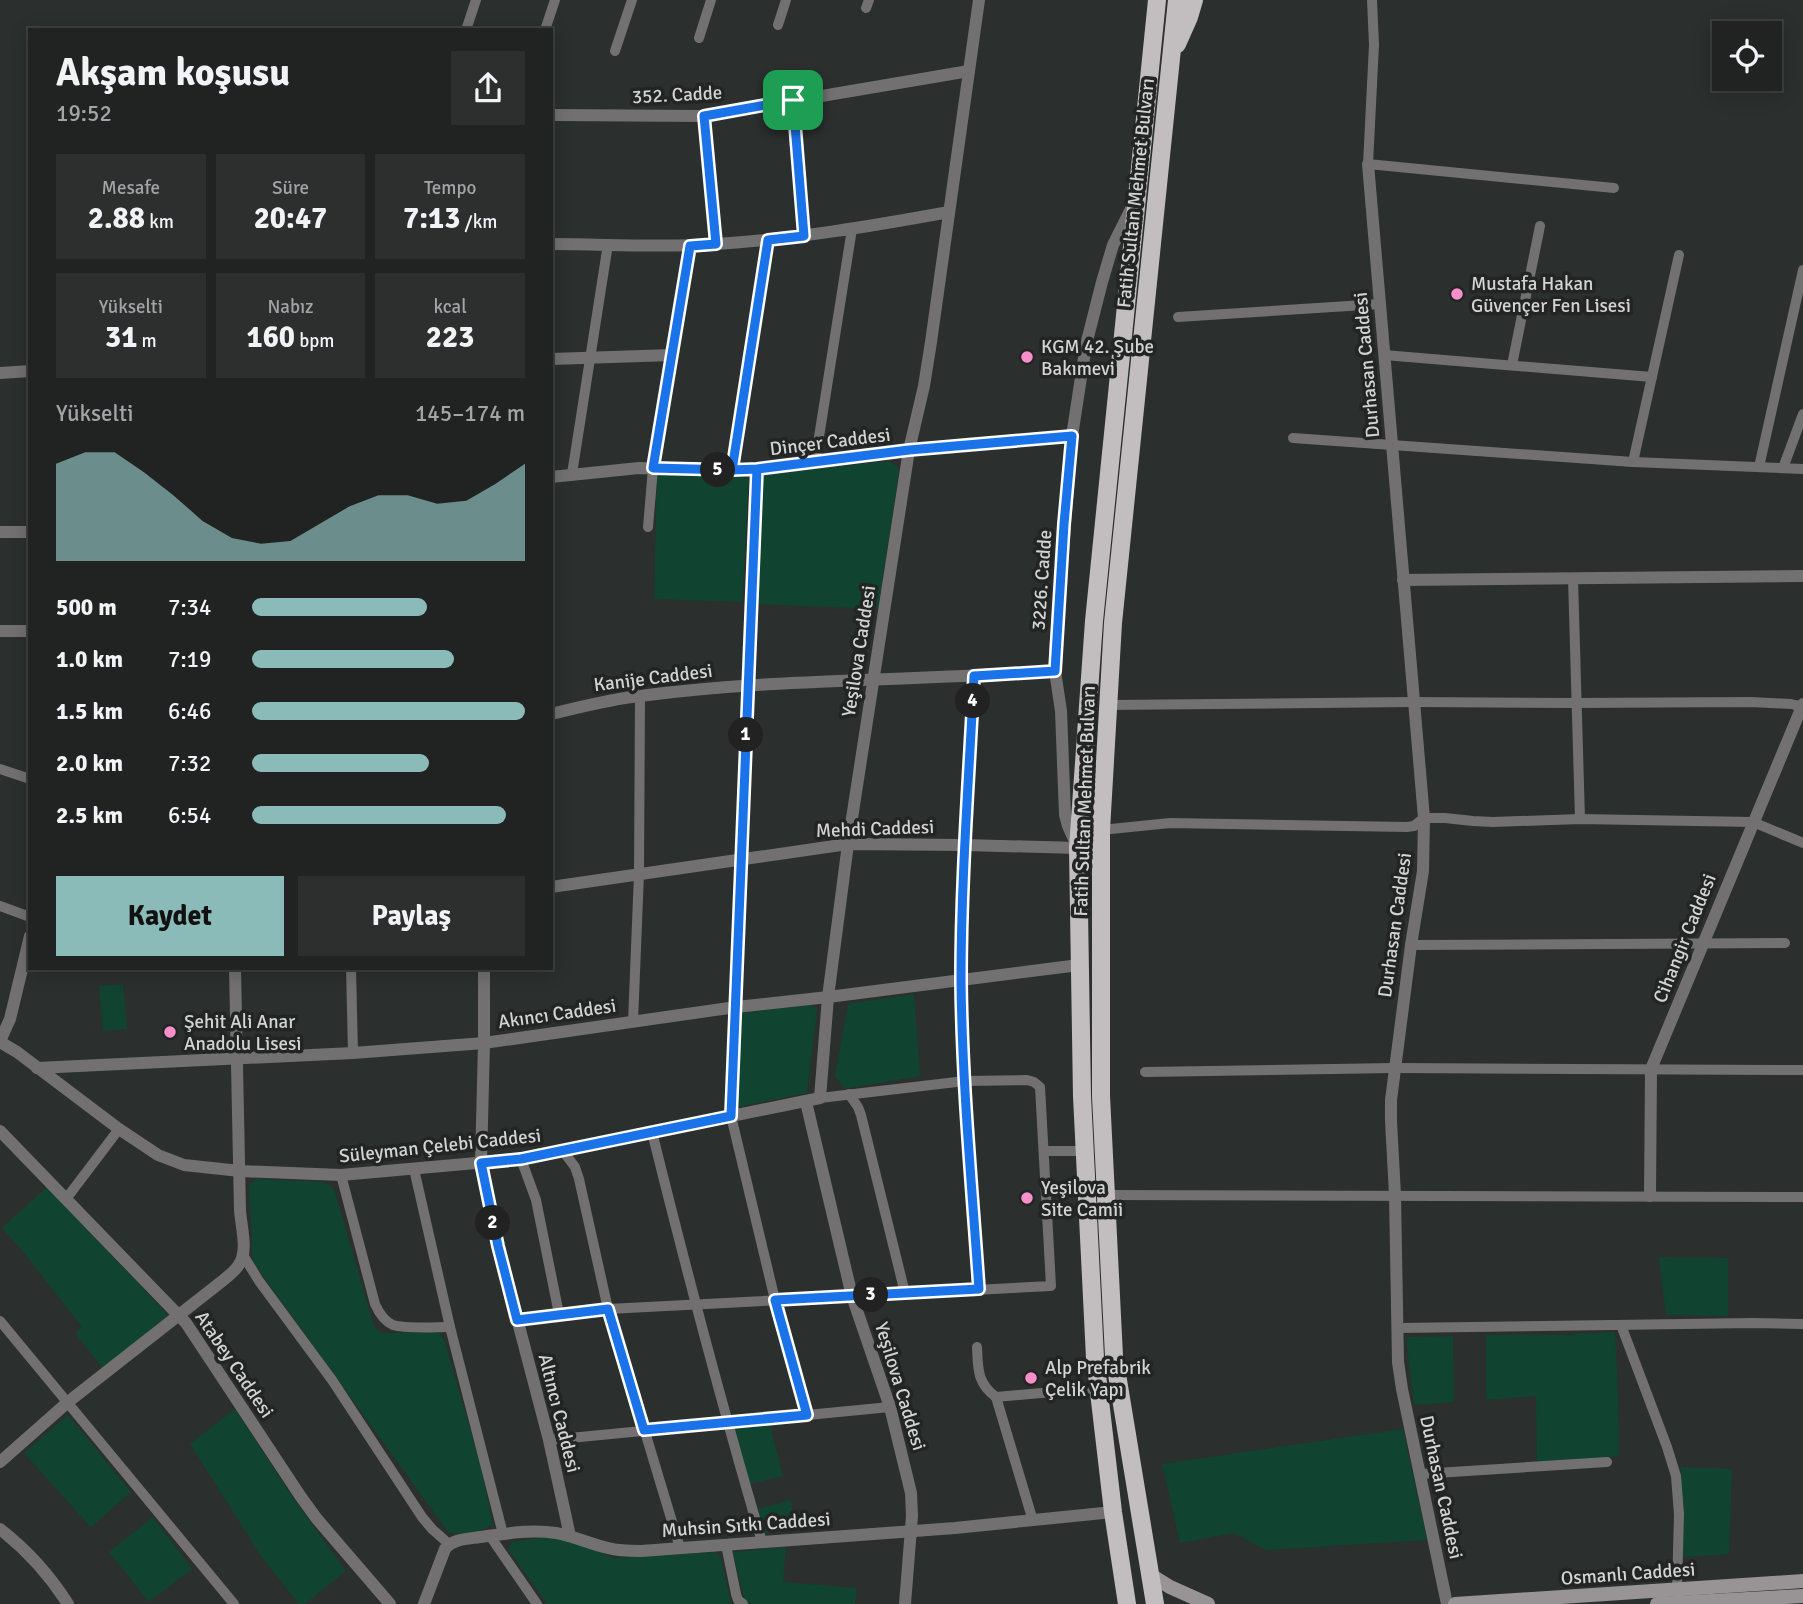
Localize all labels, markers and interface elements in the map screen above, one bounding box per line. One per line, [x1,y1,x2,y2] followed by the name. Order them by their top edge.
[1712,21,1782,91] map controls
[1712,21,1782,91] button: locate
[56,49,290,96] text: Akşam koşusu
[451,51,525,125] button: share
[763,70,823,130] pin
[1112,77,1160,309] street label: Fatih Sultan Mehmet Bulvarı
[631,81,723,109] street label: 352. Cadde
[774,81,812,119] icon: arrive
[56,99,112,128] text: 19:52
[102,176,160,200] text: Mesafe
[272,176,309,200] text: Süre
[424,176,476,200] text: Tempo
[88,200,145,237] text: 2.88
[254,200,327,237] text: 20:47
[403,200,460,237] text: 7:13
[145,210,174,234] text: km
[460,210,497,234] text: /km
[1471,272,1631,318] place label: Mustafa Hakan Güvençer Fen Lisesi
[1449,286,1465,302] marker: Mustafa Hakan Güvençer Fen Lisesi
[1349,291,1385,439] street label: Durhasan Caddesi
[99,295,163,319] text: Yükselti
[267,295,314,319] text: Nabız
[434,295,467,319] text: kcal
[105,319,137,356] text: 31
[246,319,295,356] text: 160
[426,319,474,356] text: 223
[137,329,157,353] text: m
[295,329,335,353] text: bpm
[1041,335,1154,381] place label: KGM 42. Şube Bakımevi
[1019,349,1035,365] marker: KGM 42. Şube Bakımevi
[56,399,133,428] text: Yükselti
[415,399,525,428] text: 145–174 m
[768,423,892,461] street label: Dinçer Caddesi
[700,452,736,488] pin: 5
[712,457,723,481] text: 5
[1027,529,1057,631] street label: 3226. Cadde
[837,584,881,719] street label: Yeşilova Caddesi
[56,593,117,622] text: 500 m
[168,593,211,622] text: 7:34
[56,645,123,674] text: 1.0 km
[168,645,211,674] text: 7:19
[592,659,714,697] street label: Kanije Caddesi
[956,684,990,718] pin: 4
[1069,685,1101,917] street label: Fatih Sultan Mehmet Bulvarı
[967,688,978,712] text: 4
[56,697,123,726] text: 1.5 km
[168,697,211,726] text: 6:46
[728,718,764,752] pin: 1
[740,722,751,746] text: 1
[56,749,123,778] text: 2.0 km
[168,749,211,778] text: 7:32
[56,801,123,830] text: 2.5 km
[168,801,211,830] text: 6:54
[815,815,935,843] street label: Mehdi Caddesi
[1373,851,1417,999] street label: Durhasan Caddesi
[1648,870,1722,1007] street label: Cihangir Caddesi
[56,876,284,956] button: Kaydet
[298,876,525,956] button: Paylaş
[497,994,618,1034] street label: Akıncı Caddesi
[184,1010,301,1056] place label: Şehit Ali Anar Anadolu Lisesi
[162,1024,178,1040] marker: Şehit Ali Anar Anadolu Lisesi
[338,1123,542,1169] street label: Süleyman Çelebi Caddesi
[1041,1176,1123,1222] place label: Yeşilova Site Camii
[1019,1190,1035,1206] marker: Yeşilova Site Camii
[476,1206,510,1240] pin: 2
[487,1210,498,1234] text: 2
[854,1278,888,1312] pin: 3
[865,1282,876,1306] text: 3
[190,1306,279,1423] street label: Atabey Caddesi
[869,1319,931,1453] street label: Yeşilova Caddesi
[533,1351,585,1475] street label: Altıncı Caddesi
[1045,1356,1151,1402] place label: Alp Prefabrik Çelik Yapı
[1023,1370,1039,1386] marker: Alp Prefabrik Çelik Yapı
[1414,1413,1468,1561] street label: Durhasan Caddesi
[661,1507,831,1543] street label: Muhsin Sıtkı Caddesi
[1560,1557,1696,1591] street label: Osmanlı Caddesi

